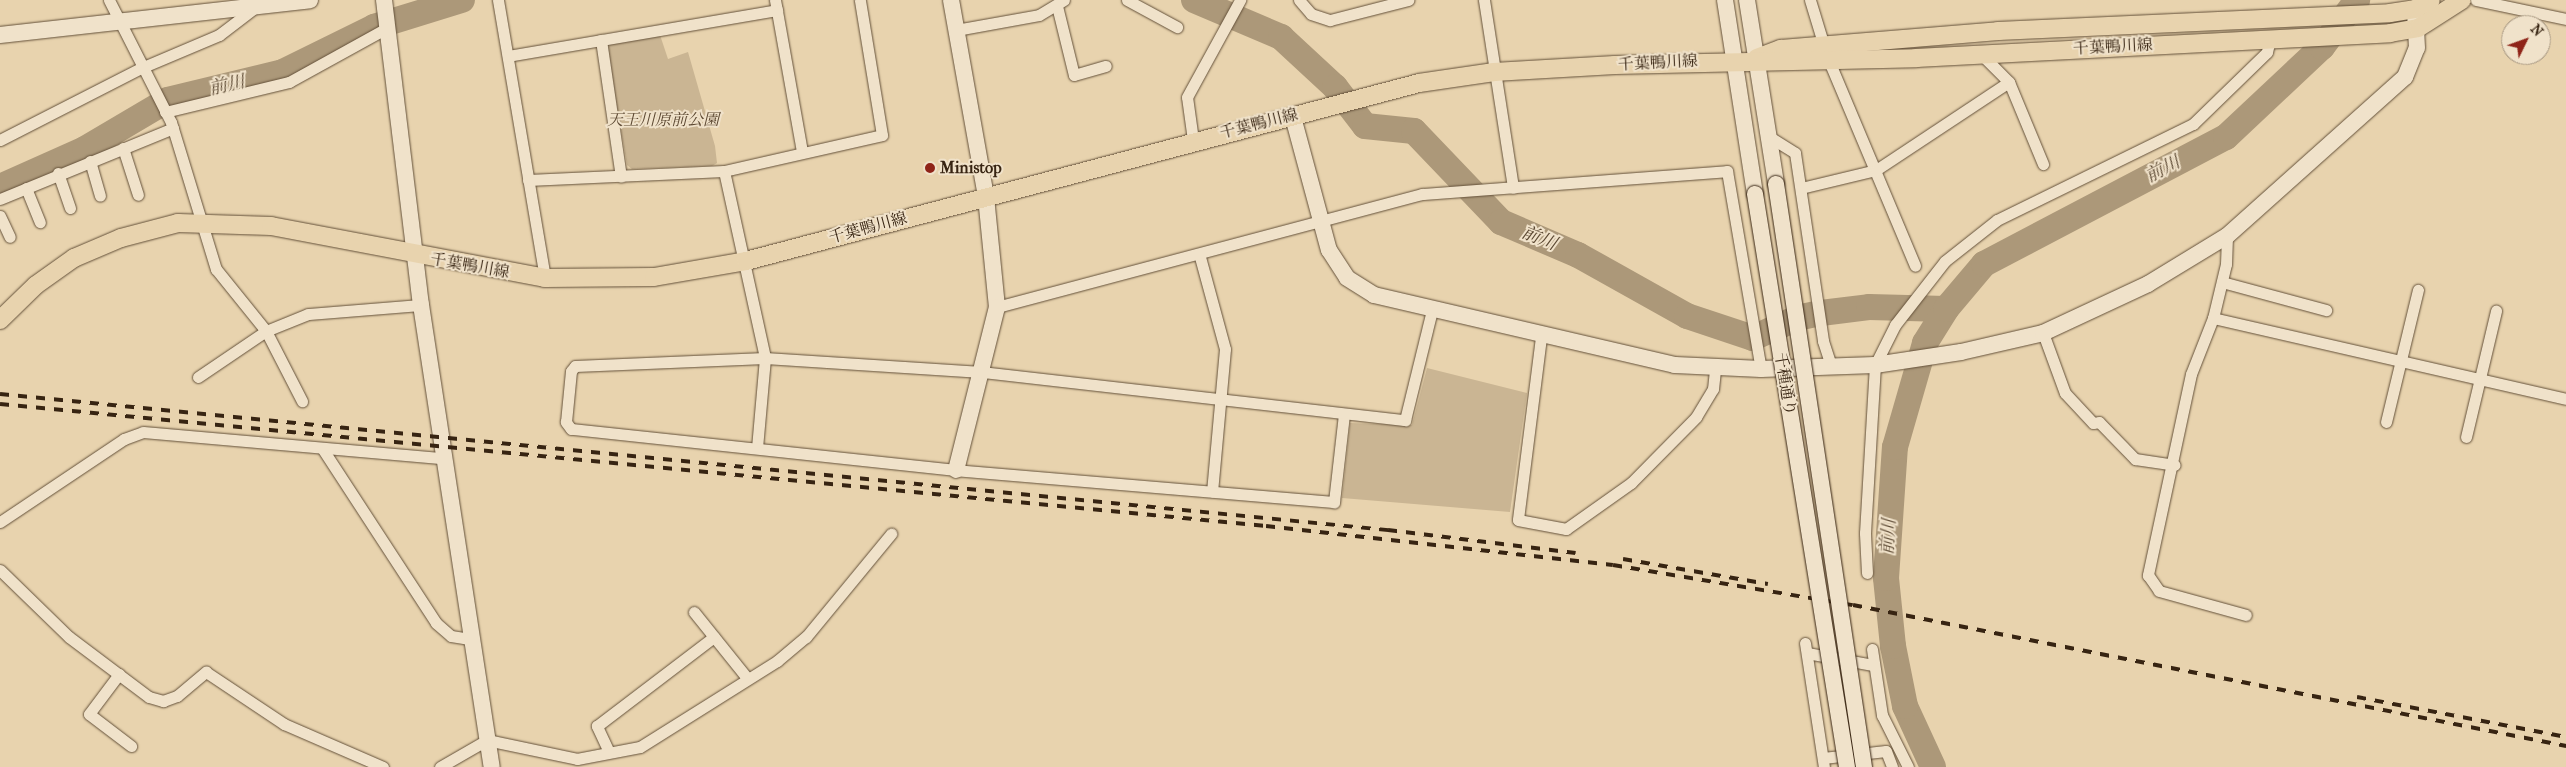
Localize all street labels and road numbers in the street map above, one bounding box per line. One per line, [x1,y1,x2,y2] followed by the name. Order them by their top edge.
[2073,35,2153,59] street label: 千葉鴨川線
[1618,51,1698,75] street label: 千葉鴨川線
[1218,105,1300,143] street label: 千葉鴨川線
[827,208,909,248] street label: 千葉鴨川線
[429,250,511,282] street label: 千葉鴨川線
[1771,351,1799,417] street label: 千種通り

